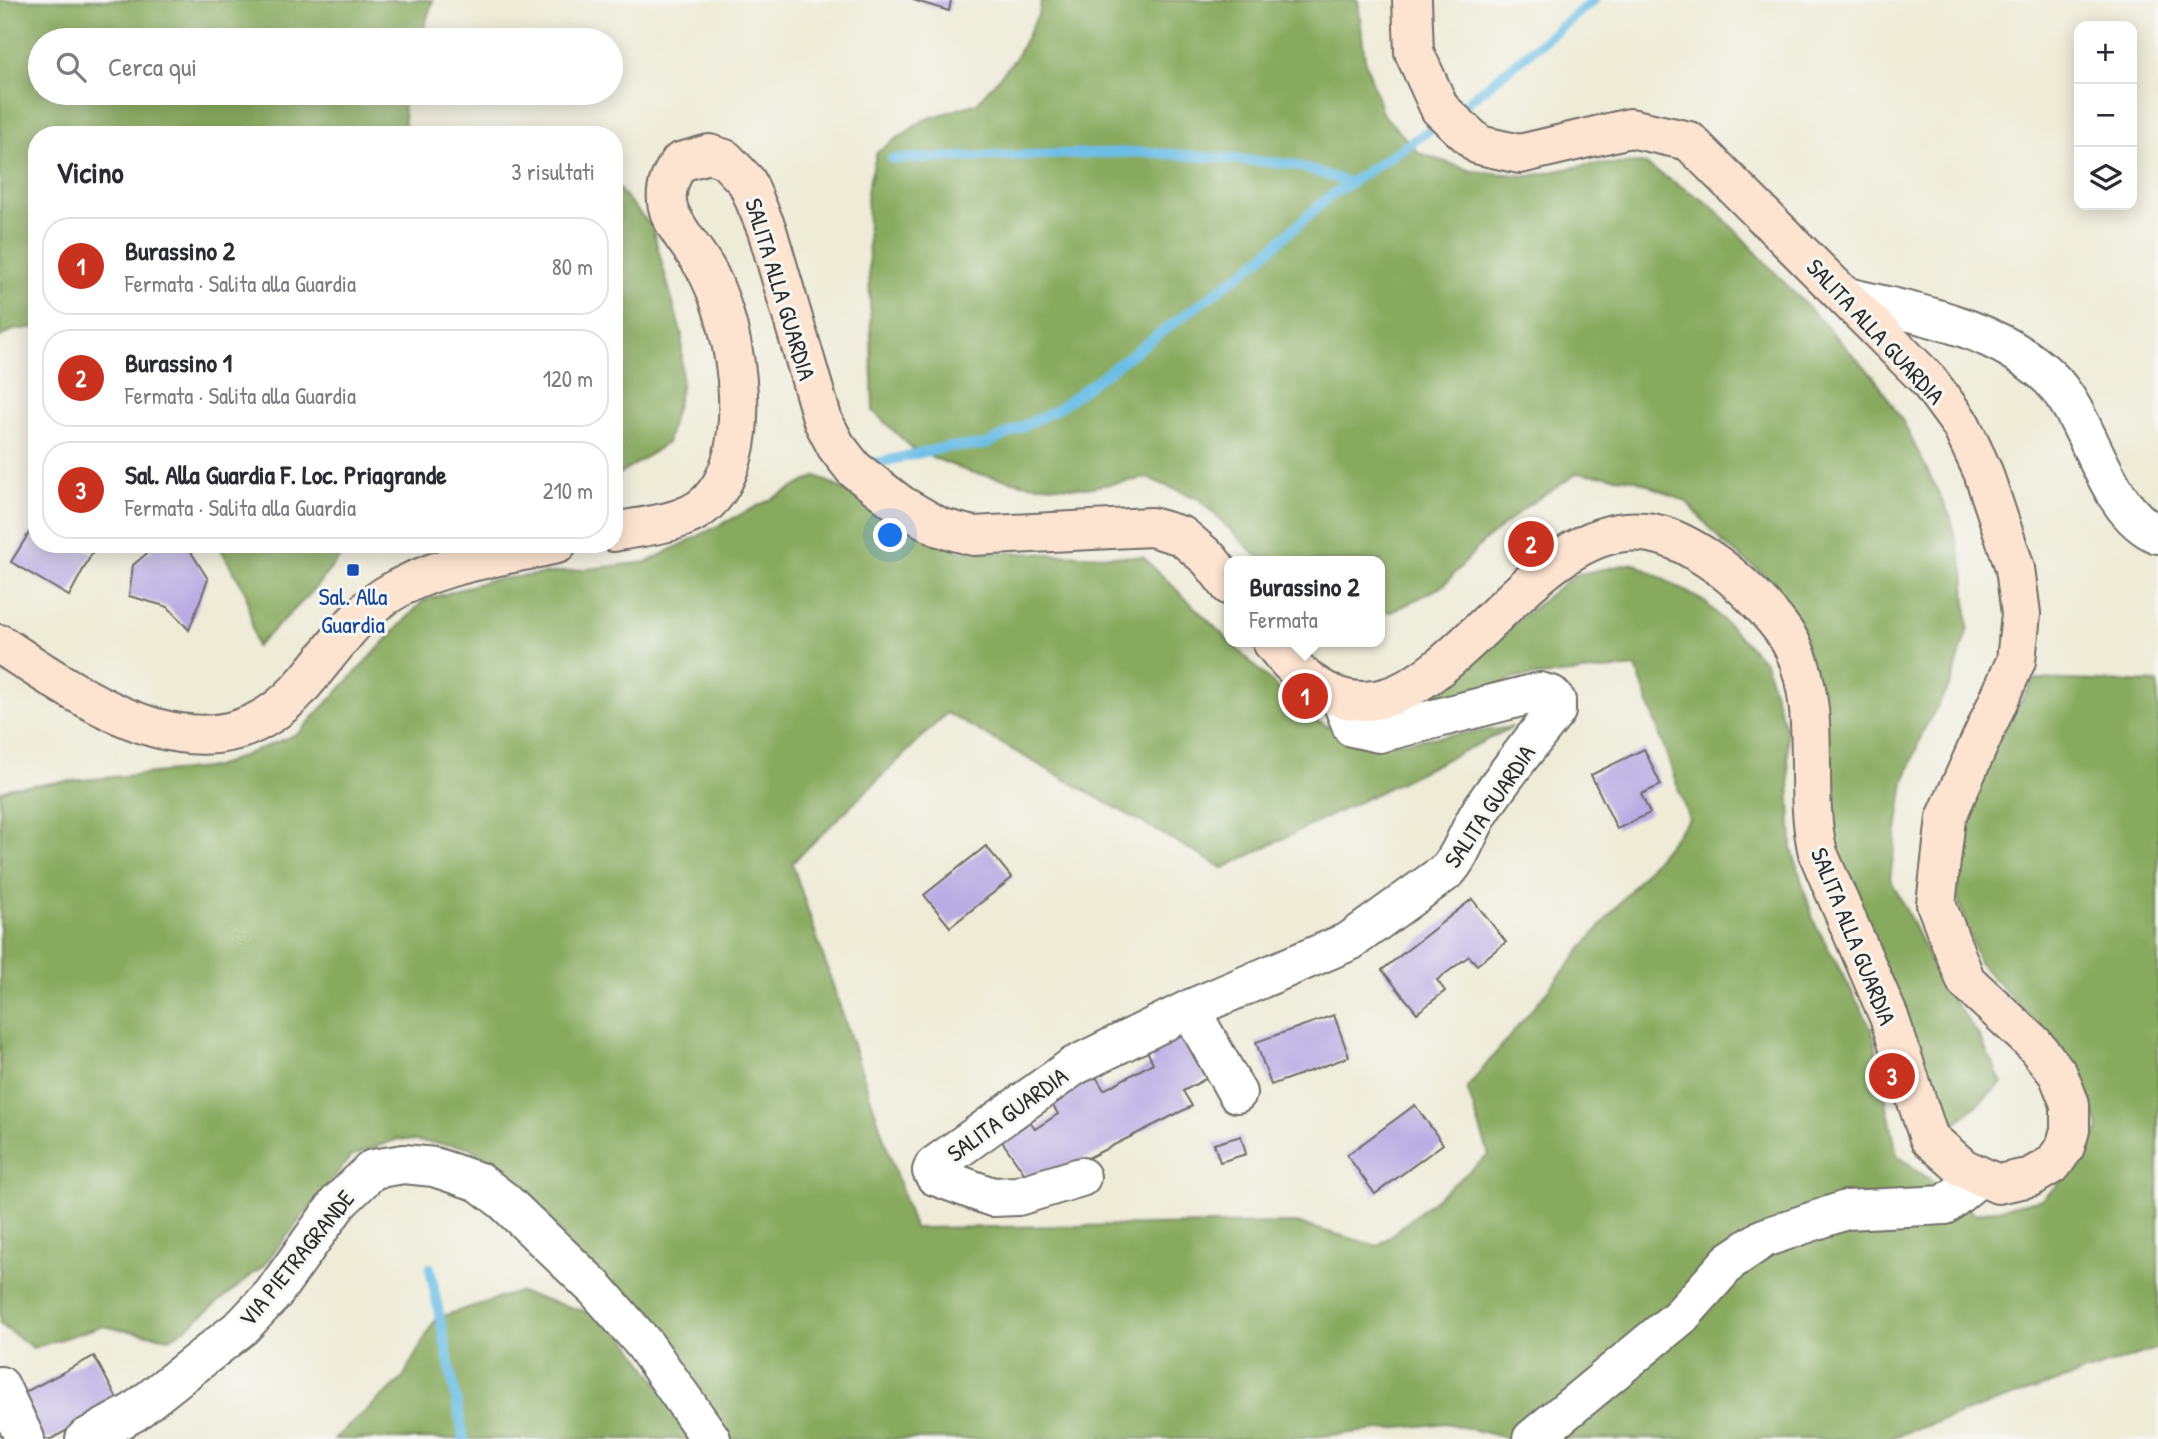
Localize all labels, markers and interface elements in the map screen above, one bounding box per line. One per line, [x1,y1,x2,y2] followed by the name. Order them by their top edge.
[2074,21,2137,210] map controls
[2074,21,2137,84] button: +
[28,28,623,105] search box
[52,48,90,86] icon: search
[108,49,197,84] text: Cerca qui
[2074,84,2137,147] button: −
[2074,147,2137,210] button: layers
[56,152,124,192] text: Vicino
[511,156,595,187] text: 3 risultati
[738,194,824,384] street label: SALITA ALLA GUARDIA
[125,233,235,268] text: Burassino 2
[77,251,85,282] text: 1
[552,251,593,282] text: 80 m
[1800,251,1952,411] street label: SALITA ALLA GUARDIA
[125,268,356,299] text: Fermata · Salita alla Guardia
[125,345,232,380] text: Burassino 1
[76,363,86,394] text: 2
[543,363,593,394] text: 120 m
[125,380,356,411] text: Fermata · Salita alla Guardia
[125,457,447,492] text: Sal. Alla Guardia F. Loc. Priagrande
[76,475,86,506] text: 3
[543,475,593,506] text: 210 m
[125,492,356,523] text: Fermata · Salita alla Guardia
[873,518,907,552] your location
[1508,518,1554,570] pin: 2
[1224,556,1385,647] popup
[345,562,361,578] marker: Sal. Alla Guardia
[1249,569,1360,604] text: Burassino 2
[319,580,387,640] place label: Sal. Alla Guardia
[1249,604,1318,635] text: Fermata
[1282,670,1328,722] pin: 1
[1436,738,1542,874] street label: SALITA GUARDIA
[1804,843,1904,1030] street label: SALITA ALLA GUARDIA
[1869,1050,1915,1102] pin: 3
[940,1059,1074,1169] street label: SALITA GUARDIA
[231,1183,361,1333] street label: VIA PIETRAGRANDE

